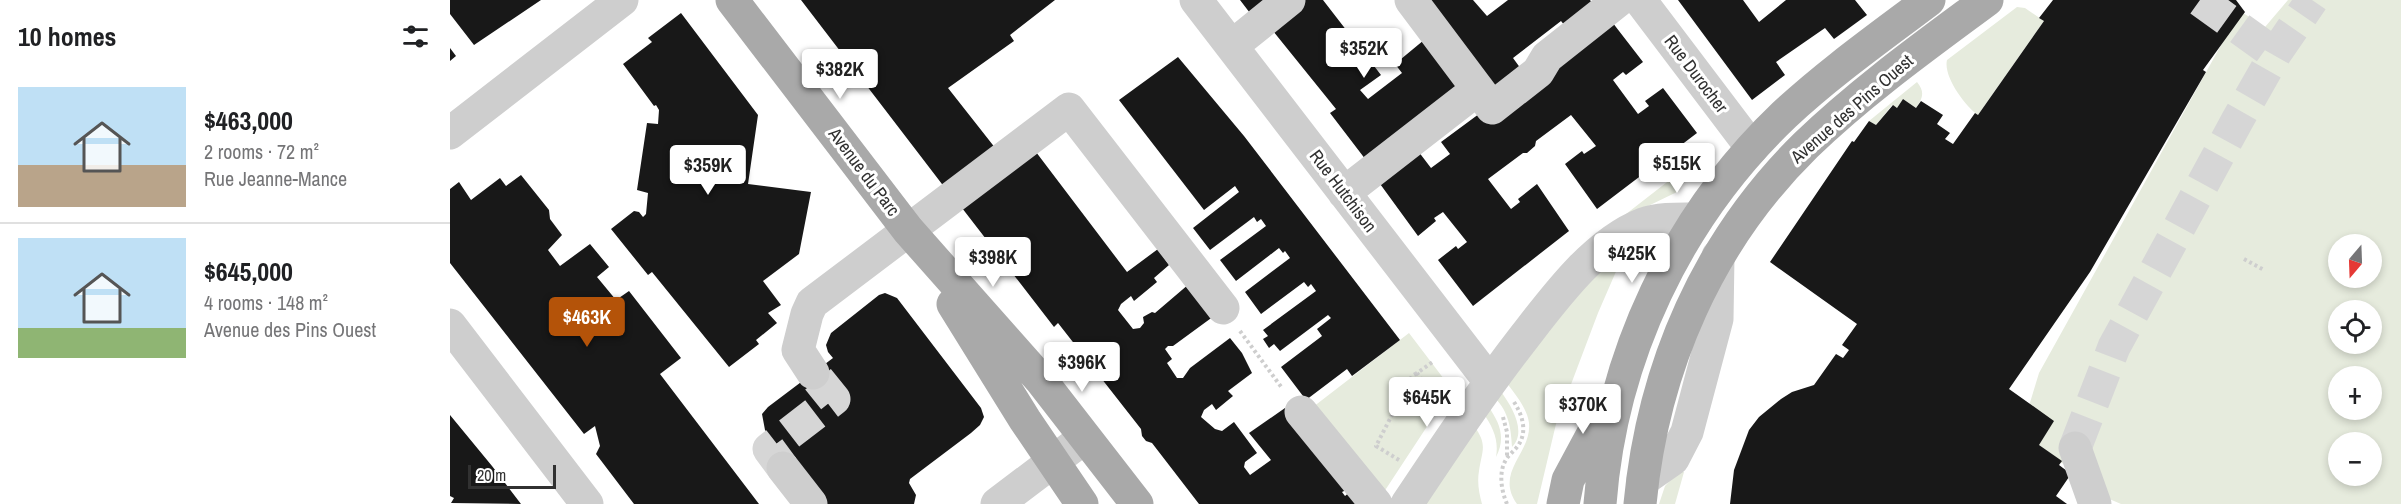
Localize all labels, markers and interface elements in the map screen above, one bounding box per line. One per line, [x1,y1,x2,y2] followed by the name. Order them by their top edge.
[18,19,116,54] text: 10 homes
[399,20,432,53] icon: filters
[1322,28,1406,79] pin: $352K
[1659,29,1734,118] street label: Rue Durocher
[1340,34,1388,61] text: $352K
[1784,48,1918,170] street label: Avenue des Pins Ouest
[798,49,882,100] pin: $382K
[816,55,864,82] text: $382K
[204,103,293,138] text: $463,000
[66,111,138,183] icon: home
[822,122,906,221] street label: Avenue du Parc
[204,138,319,165] text: 2 rooms · 72 m²
[1635,143,1719,194] pin: $515K
[1304,144,1383,237] street label: Rue Hutchison
[666,145,750,196] pin: $359K
[1653,149,1701,176] text: $515K
[684,151,732,178] text: $359K
[204,165,347,192] text: Rue Jeanne-Mance
[1590,233,1674,284] pin: $425K
[2328,234,2382,288] north arrow
[2328,234,2382,486] map controls
[951,237,1035,288] pin: $398K
[1608,239,1656,266] text: $425K
[969,243,1017,270] text: $398K
[204,254,293,289] text: $645,000
[66,262,138,334] icon: home
[204,289,328,316] text: 4 rooms · 148 m²
[545,297,629,348] pin: $463K
[2328,300,2382,354] button: locate
[563,303,611,330] text: $463K
[204,316,376,343] text: Avenue des Pins Ouest
[1040,342,1124,393] pin: $396K
[1058,348,1106,375] text: $396K
[2328,366,2382,420] button: +
[1385,377,1469,428] pin: $645K
[1403,383,1451,410] text: $645K
[1541,384,1625,435] pin: $370K
[1559,390,1607,417] text: $370K
[2328,432,2382,486] button: −
[468,462,556,490] scale bar
[477,464,506,486] text: 20 m

